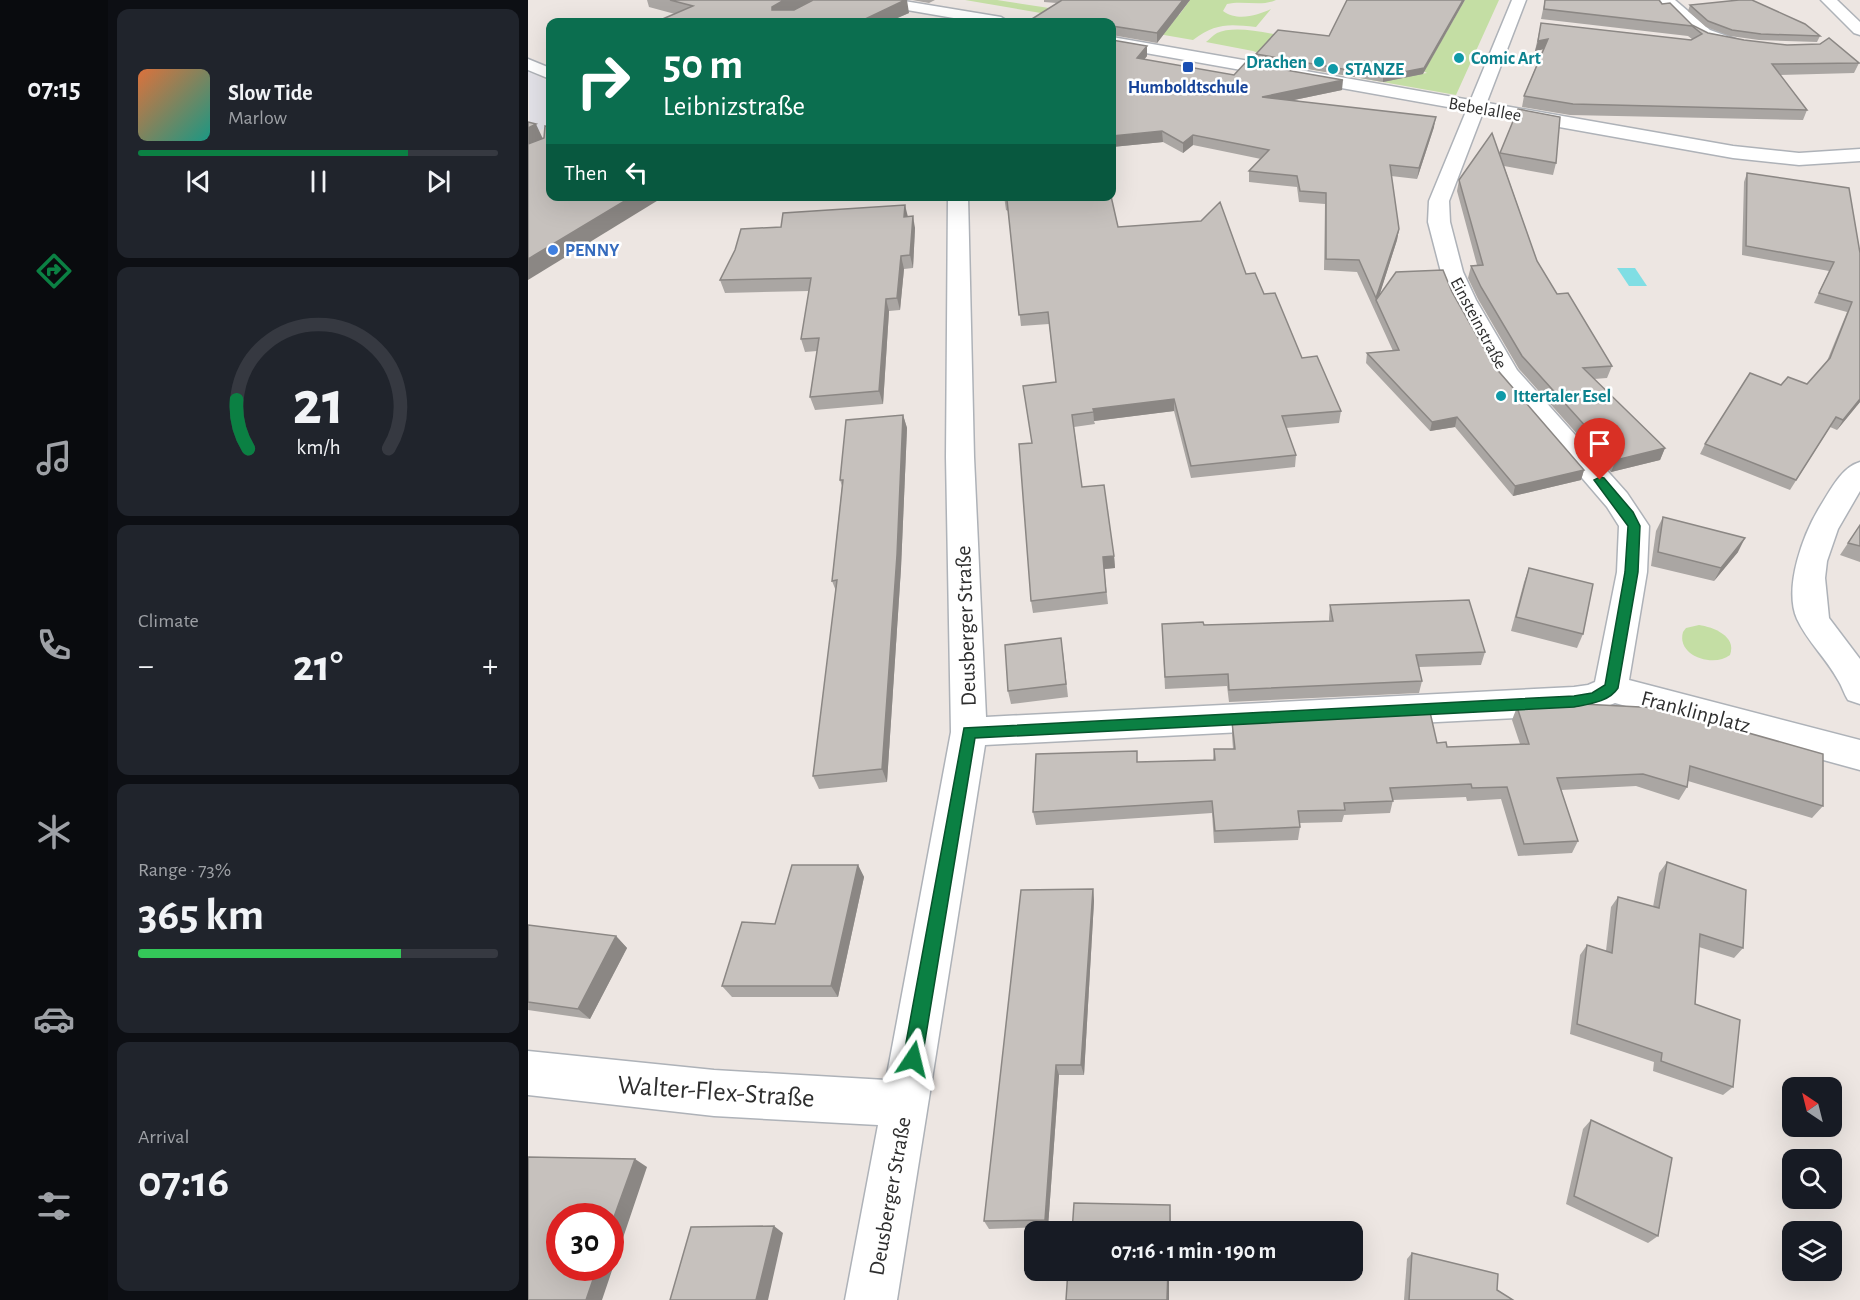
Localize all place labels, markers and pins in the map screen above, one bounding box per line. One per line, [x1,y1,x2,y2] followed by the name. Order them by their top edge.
[1471,50,1541,68] place label: Comic Art
[1452,51,1466,65] marker: Comic Art
[1246,54,1307,72] place label: Drachen
[1312,55,1326,69] marker: Drachen
[1181,60,1195,74] marker: Humboldtschule
[1345,61,1404,79] place label: STANZE
[1326,62,1340,76] marker: STANZE
[1128,79,1248,97] place label: Humboldtschule
[565,242,620,260] place label: PENNY
[546,243,560,257] marker: PENNY
[1513,388,1611,406] place label: Ittertaler Esel
[1494,389,1508,403] marker: Ittertaler Esel
[1574,418,1625,480] pin

